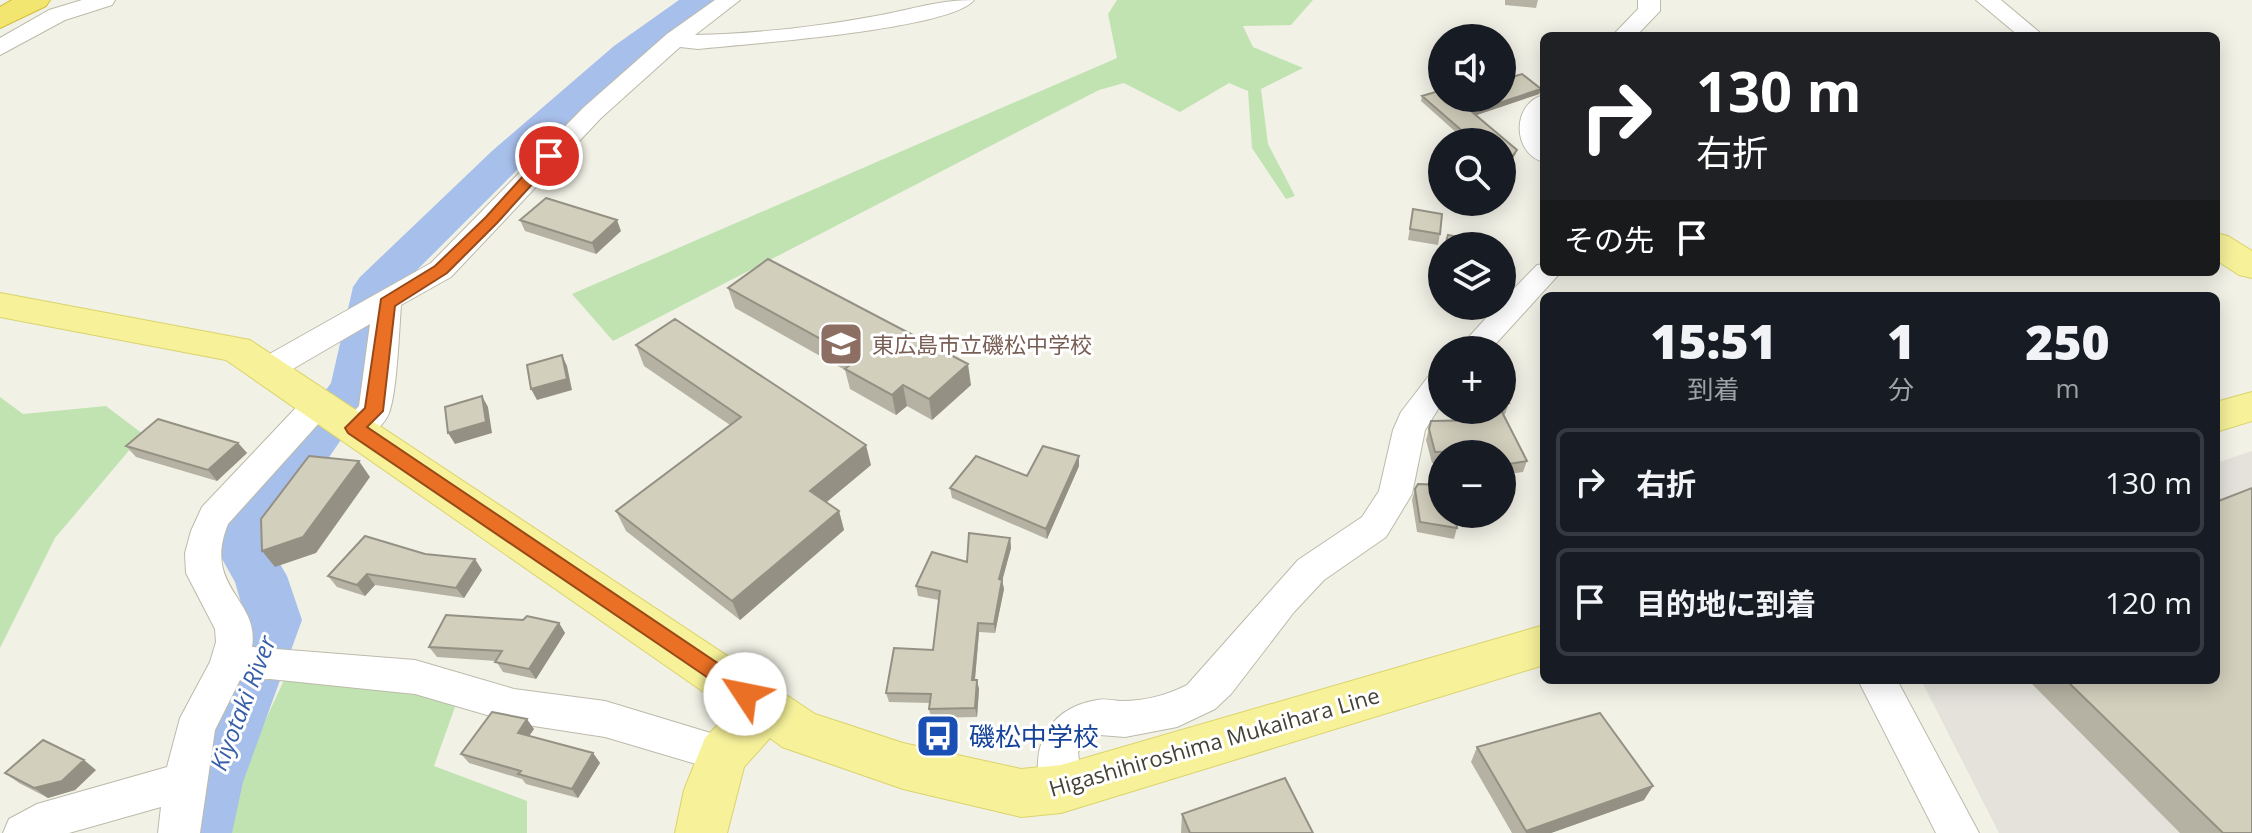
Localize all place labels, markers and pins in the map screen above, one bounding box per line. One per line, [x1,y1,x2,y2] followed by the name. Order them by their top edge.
[515,122,583,190] pin
[817,320,865,368] school or university icon: 東広島市立磯松中学校
[872,329,1092,359] place label: 東広島市立磯松中学校
[914,712,962,760] bus stop icon: 磯松中学校
[969,718,1099,754] place label: 磯松中学校

